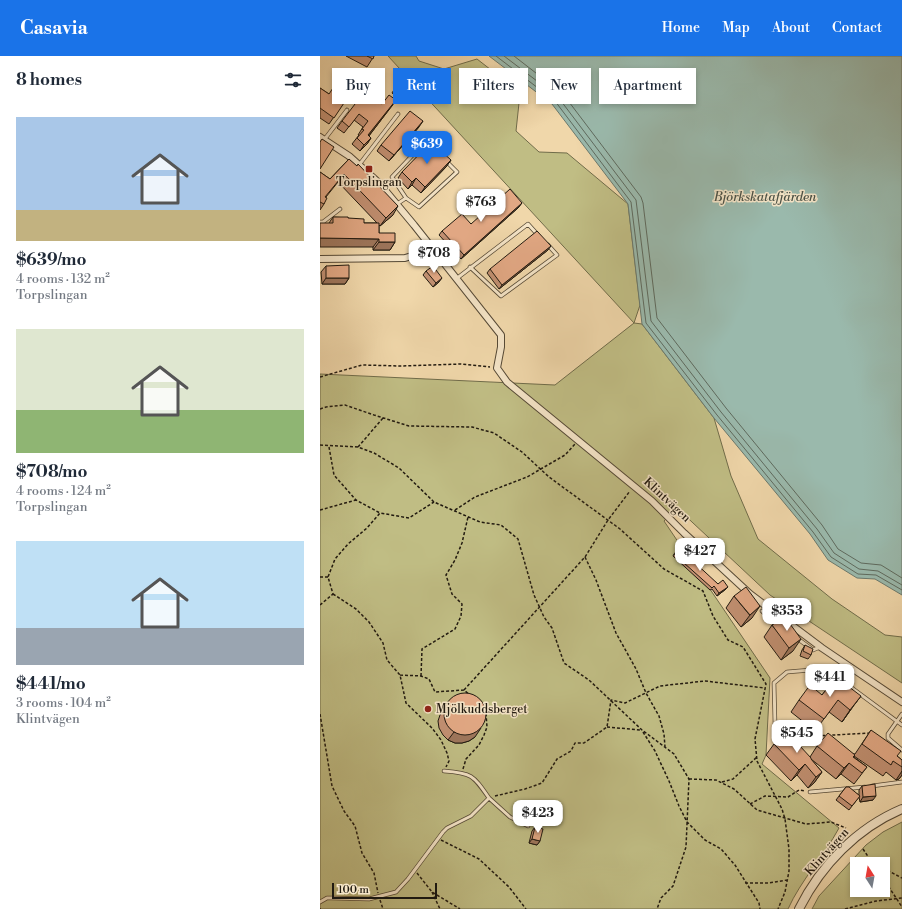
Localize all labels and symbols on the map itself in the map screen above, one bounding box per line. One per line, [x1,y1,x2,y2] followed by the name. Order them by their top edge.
[403,131,451,165] pin: $639
[364,164,374,174] marker: Torpslingan
[336,175,402,190] place label: Torpslingan
[457,189,505,223] pin: $763
[713,189,817,205] water label: Björkskatafjärden
[410,240,458,274] pin: $708
[640,474,694,526] street label: Klintvägen
[676,538,724,572] pin: $427
[763,598,811,632] pin: $353
[806,664,854,698] pin: $441
[436,702,528,717] place label: Mjölkuddsberget
[423,704,433,714] marker: Mjölkuddsberget
[773,720,821,754] pin: $545
[514,800,562,834] pin: $423
[802,825,852,879] street label: Klintvägen
[850,857,890,897] north arrow
[332,881,437,900] scale bar

